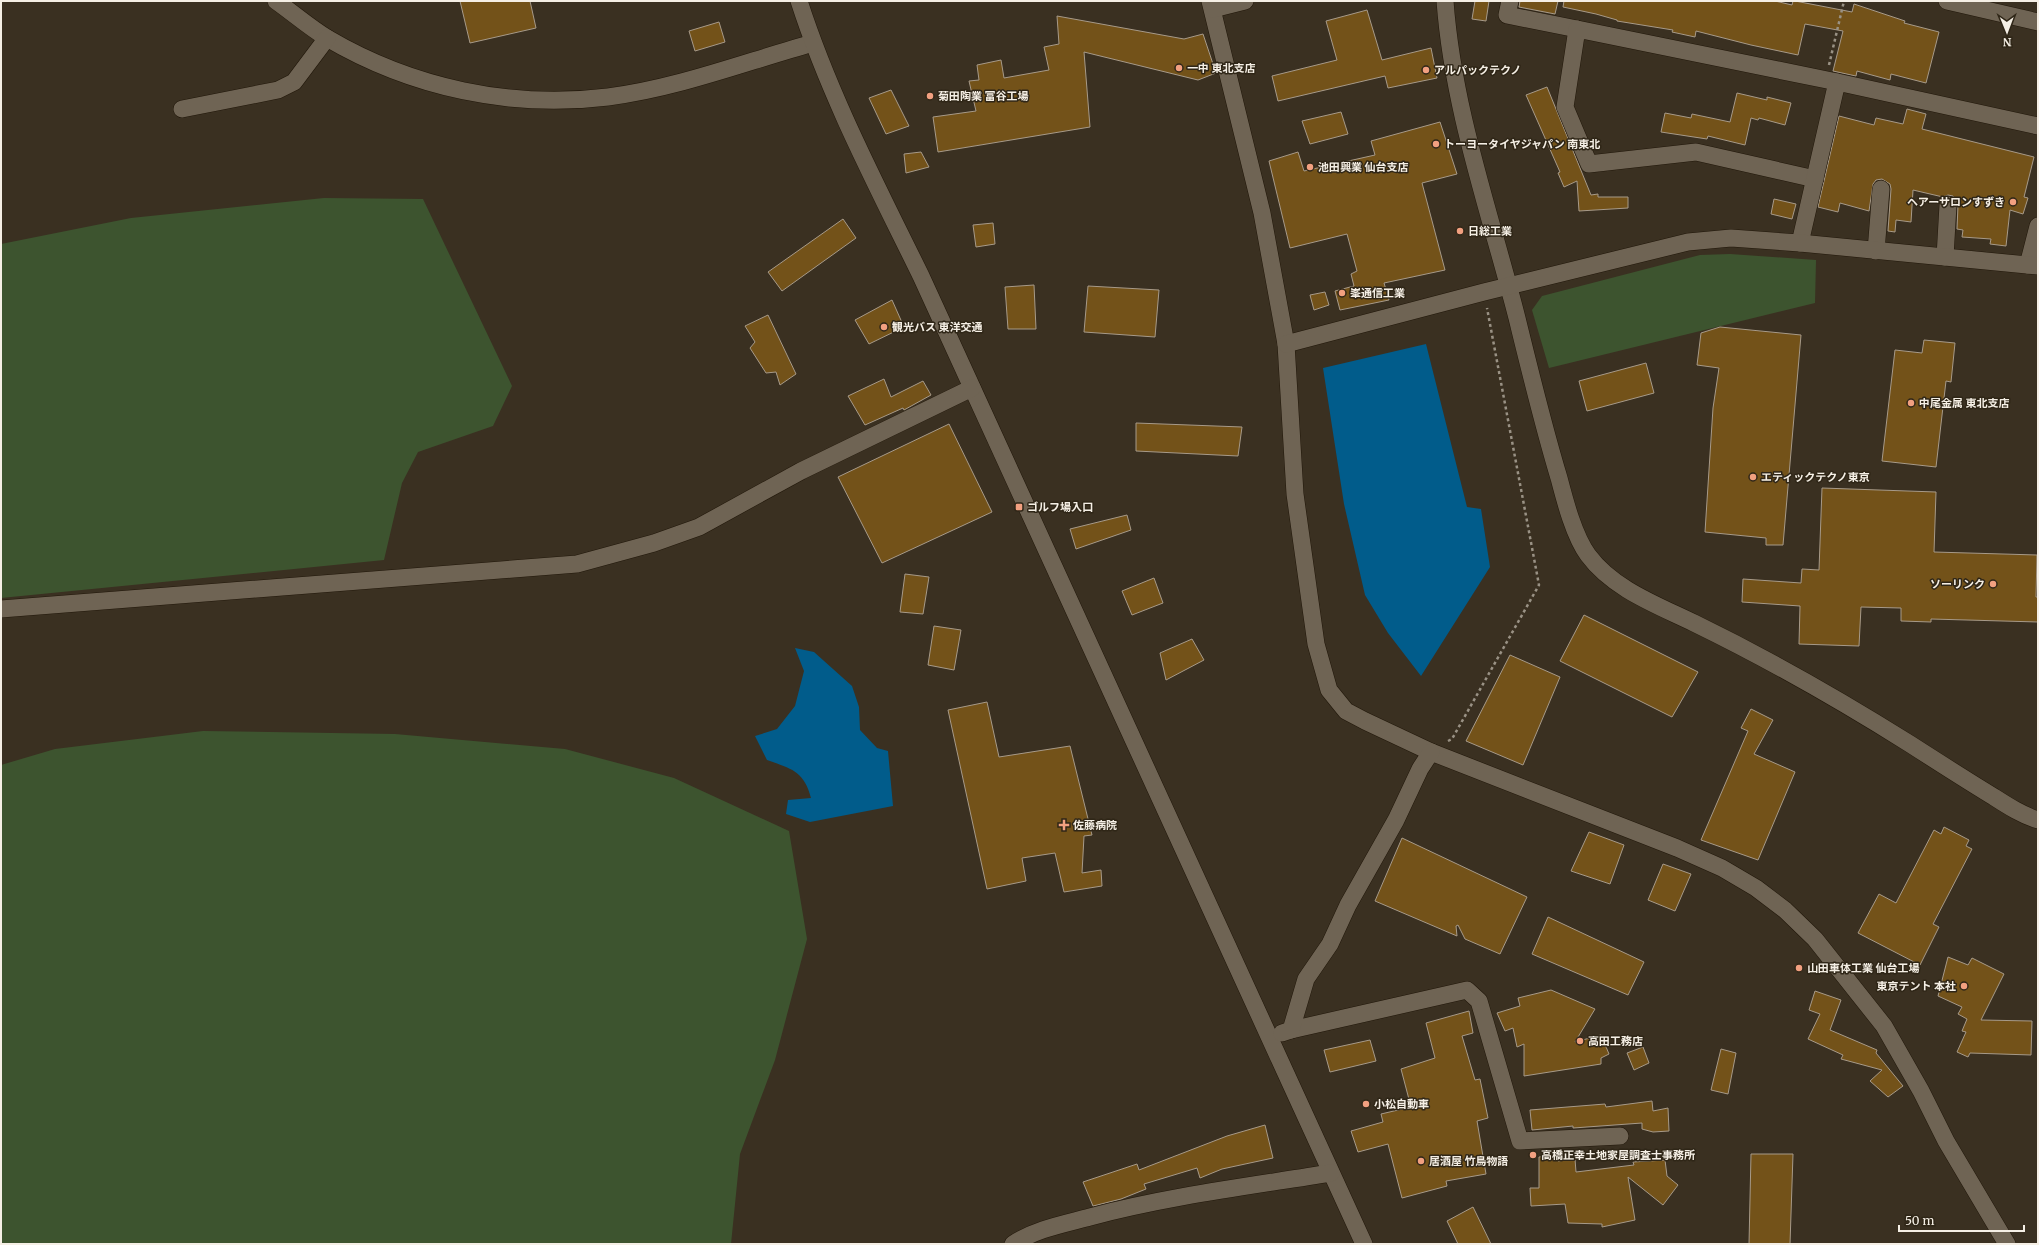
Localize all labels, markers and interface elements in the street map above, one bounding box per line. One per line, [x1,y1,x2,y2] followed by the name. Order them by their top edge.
[1987,12,2027,52] north arrow
[2002,35,2012,49] text: N
[1187,61,1256,75] place label: 一中 東北支店
[1174,63,1184,73] marker: 一中 東北支店
[1434,63,1521,77] place label: アルパックテクノ
[1421,65,1431,75] marker: アルパックテクノ
[938,89,1029,103] place label: 菊田陶業 富谷工場
[925,91,935,101] marker: 菊田陶業 富谷工場
[1444,137,1600,151] place label: トーヨータイヤジャパン 南東北
[1431,139,1441,149] marker: トーヨータイヤジャパン 南東北
[1318,160,1409,174] place label: 池田興業 仙台支店
[1305,162,1315,172] marker: 池田興業 仙台支店
[1907,195,2005,209] place label: ヘアーサロンすずき
[2008,197,2018,207] marker: ヘアーサロンすずき
[1468,224,1512,238] place label: 日総工業
[1455,226,1465,236] marker: 日総工業
[1350,286,1405,300] place label: 峯通信工業
[1337,288,1347,298] marker: 峯通信工業
[892,320,983,334] place label: 観光バス 東洋交通
[879,322,889,332] marker: 観光バス 東洋交通
[1919,396,2010,410] place label: 中尾金属 東北支店
[1906,398,1916,408] marker: 中尾金属 東北支店
[1761,470,1870,484] place label: エティックテクノ東京
[1748,472,1758,482] marker: エティックテクノ東京
[1027,500,1093,514] place label: ゴルフ場入口
[1014,502,1024,512] marker: ゴルフ場入口
[1930,577,1985,591] place label: ソーリンク
[1988,579,1998,589] marker: ソーリンク
[1073,818,1117,832] place label: 佐藤病院
[1058,819,1070,831] marker: 佐藤病院
[1807,961,1920,975] place label: 山田車体工業 仙台工場
[1794,963,1804,973] marker: 山田車体工業 仙台工場
[1876,979,1956,993] place label: 東京テント 本社
[1959,981,1969,991] marker: 東京テント 本社
[1588,1034,1643,1048] place label: 高田工務店
[1575,1036,1585,1046] marker: 高田工務店
[1374,1097,1429,1111] place label: 小松自動車
[1361,1099,1371,1109] marker: 小松自動車
[1541,1148,1695,1162] place label: 高橋正幸土地家屋調査士事務所
[1528,1150,1538,1160] marker: 高橋正幸土地家屋調査士事務所
[1429,1154,1509,1168] place label: 居酒屋 竹鳥物語
[1416,1156,1426,1166] marker: 居酒屋 竹鳥物語
[1899,1207,2024,1233] scale bar
[1905,1213,1934,1228] text: 50 m

